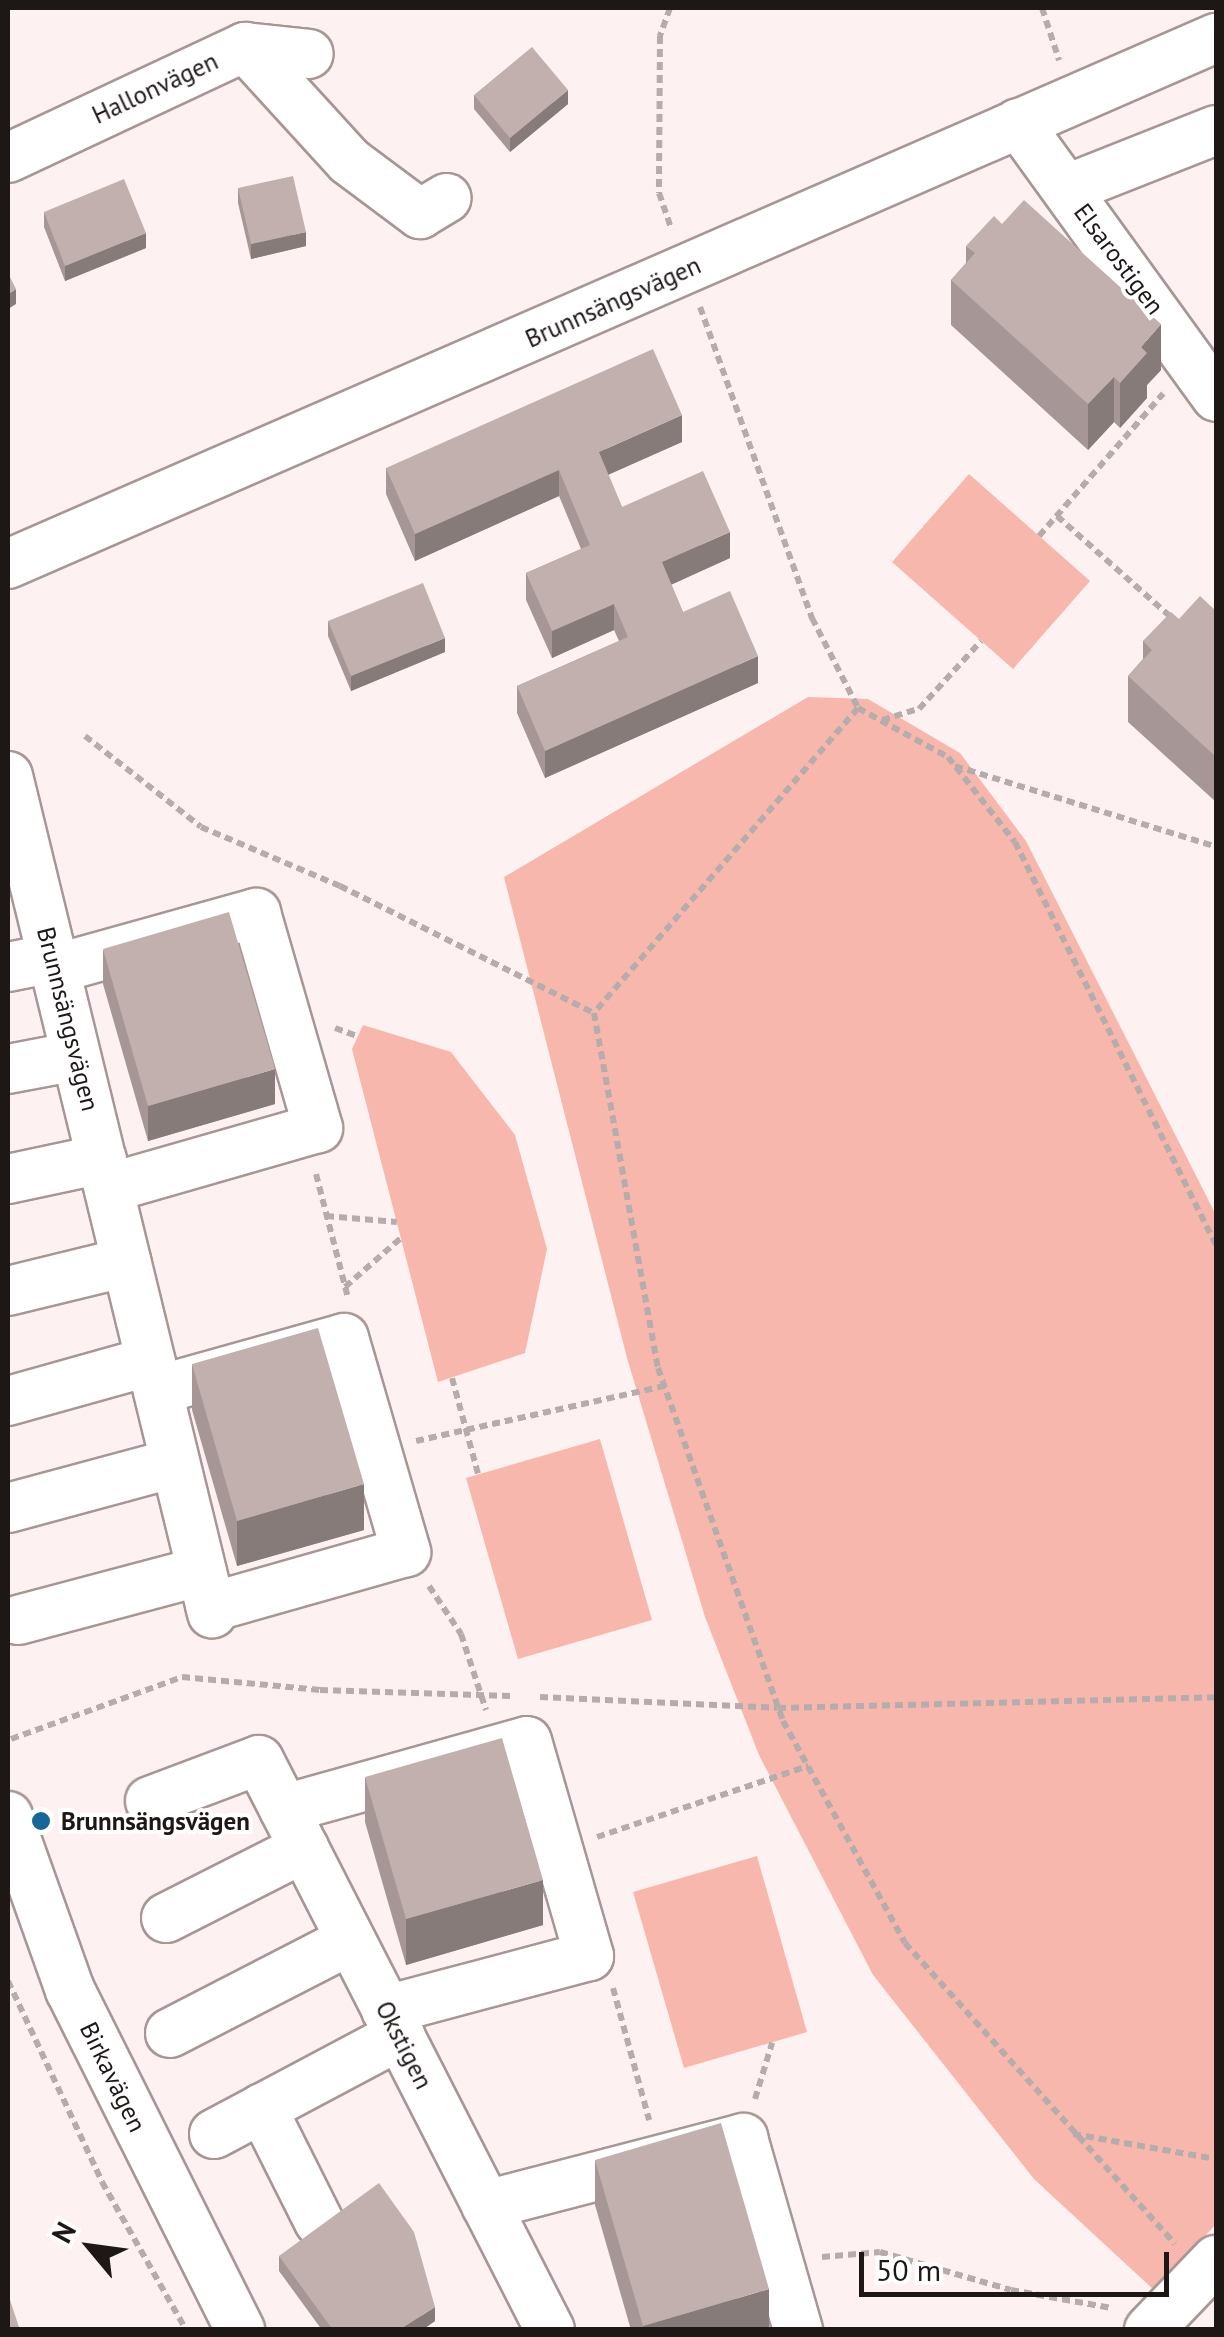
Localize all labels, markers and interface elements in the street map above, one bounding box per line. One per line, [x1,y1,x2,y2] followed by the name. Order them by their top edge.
[87,46,223,130] street label: Hallonvägen
[1068,198,1170,320] street label: Elsarostigen
[521,250,705,354] street label: Brunnsängsvägen
[31,924,105,1114] street label: Brunnsängsvägen
[61,1806,250,1836] place label: Brunnsängsvägen
[30,1810,52,1832] marker: Brunnsängsvägen
[369,1996,439,2094] street label: Okstigen
[74,2017,152,2137] street label: Birkavägen
[40,2197,140,2297] north arrow
[43,2215,84,2249] text: N
[864,2232,1174,2294] scale bar
[876,2250,941,2289] text: 50 m

